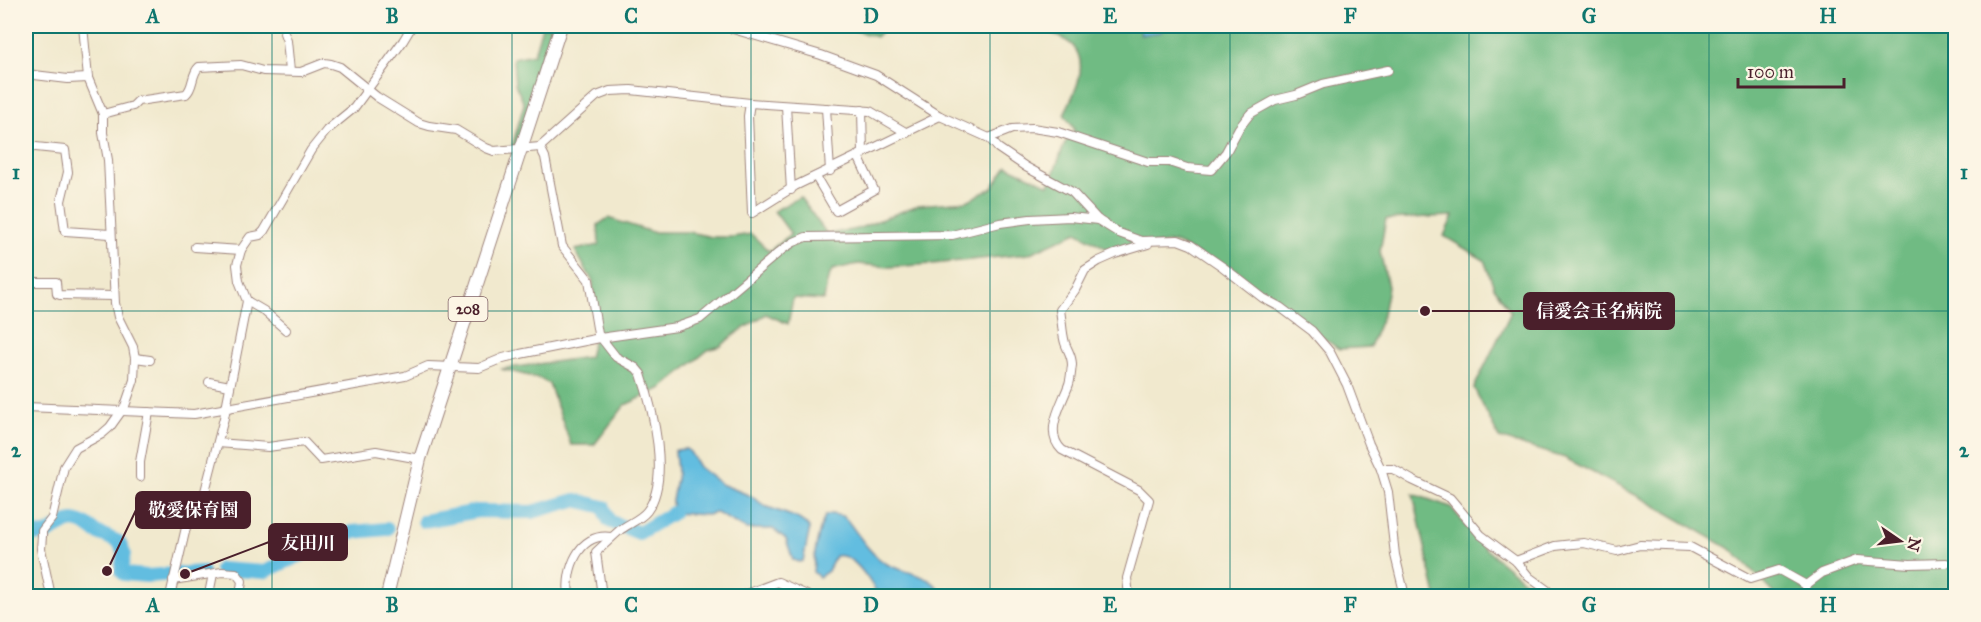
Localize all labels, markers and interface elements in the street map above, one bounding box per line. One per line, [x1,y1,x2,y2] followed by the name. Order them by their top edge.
[144,4,160,28] text: A
[385,4,399,28] text: B
[624,4,638,28] text: C
[863,4,879,28] text: D
[1103,4,1118,28] text: E
[1343,4,1357,28] text: F
[1582,4,1597,28] text: G
[1819,4,1837,28] text: H
[1738,51,1844,89] scale bar
[1747,61,1794,83] text: 100 m
[12,160,20,184] text: 1
[1960,160,1968,184] text: 1
[1524,293,1674,329] callout: 信愛会玉名病院
[448,297,488,321] road number: 208
[1536,300,1662,322] text: 信愛会玉名病院
[11,438,22,462] text: 2
[1959,438,1970,462] text: 2
[136,492,250,528] callout: 敬愛保育園
[148,499,238,521] text: 敬愛保育園
[1870,511,1930,571] north arrow
[269,524,347,560] callout: 友田川
[281,532,335,554] text: 友田川
[1903,536,1925,554] text: N
[144,593,160,617] text: A
[385,593,399,617] text: B
[624,593,638,617] text: C
[863,593,879,617] text: D
[1103,593,1118,617] text: E
[1343,593,1357,617] text: F
[1582,593,1597,617] text: G
[1819,593,1837,617] text: H

